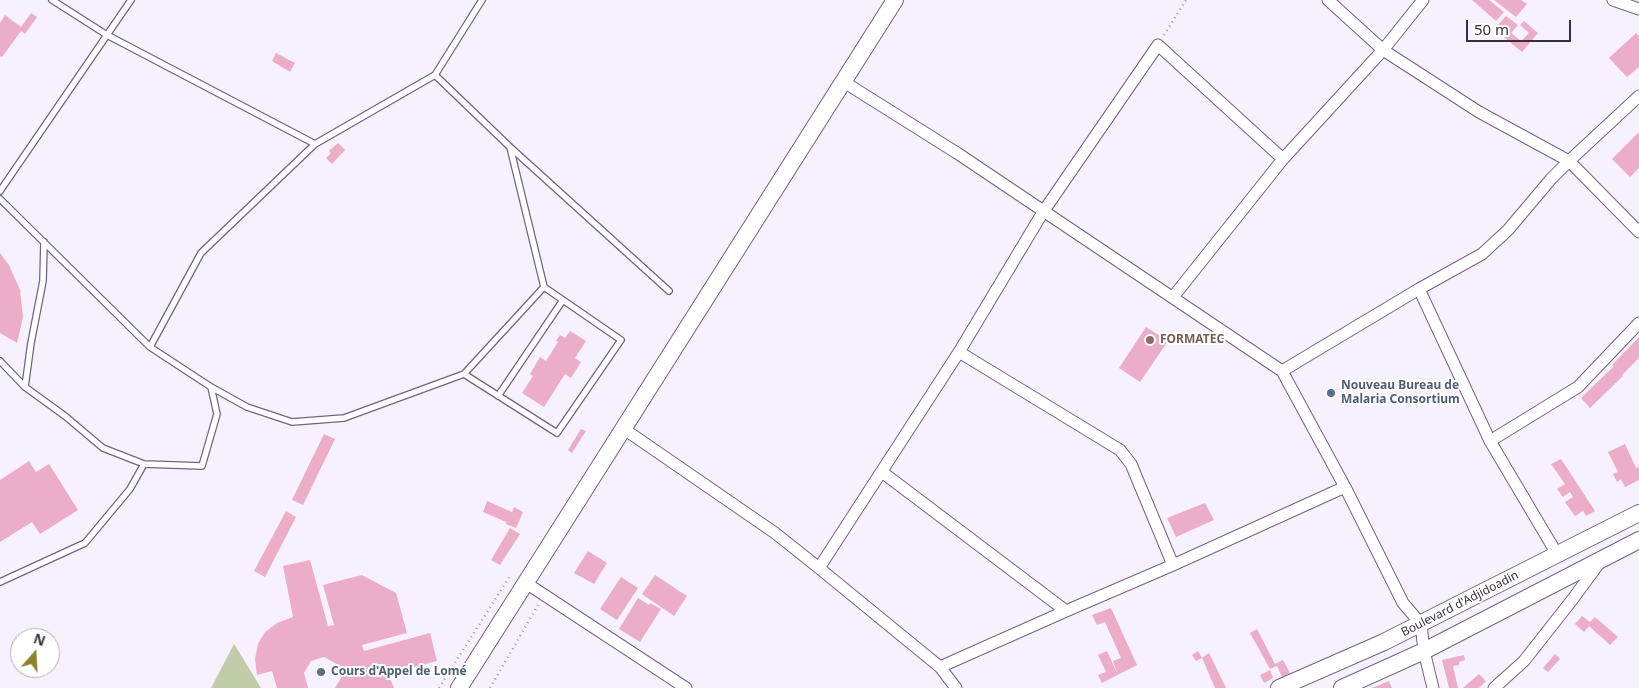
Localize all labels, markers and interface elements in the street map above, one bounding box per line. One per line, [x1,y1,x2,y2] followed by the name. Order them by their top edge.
[1469,10,1574,42] scale bar
[1474,19,1509,39] text: 50 m
[1160,333,1224,347] place label: FORMATEC
[1144,334,1156,346] marker: FORMATEC
[1341,379,1460,407] place label: Nouveau Bureau de Malaria Consortium
[1325,387,1337,399] marker: Nouveau Bureau de Malaria Consortium
[1399,568,1521,640] street label: Boulevard d'Adjidoadin
[10,628,60,678] north arrow
[31,628,48,650] text: N
[331,665,467,679] place label: Cours d'Appel de Lomé
[315,666,327,678] marker: Cours d'Appel de Lomé

